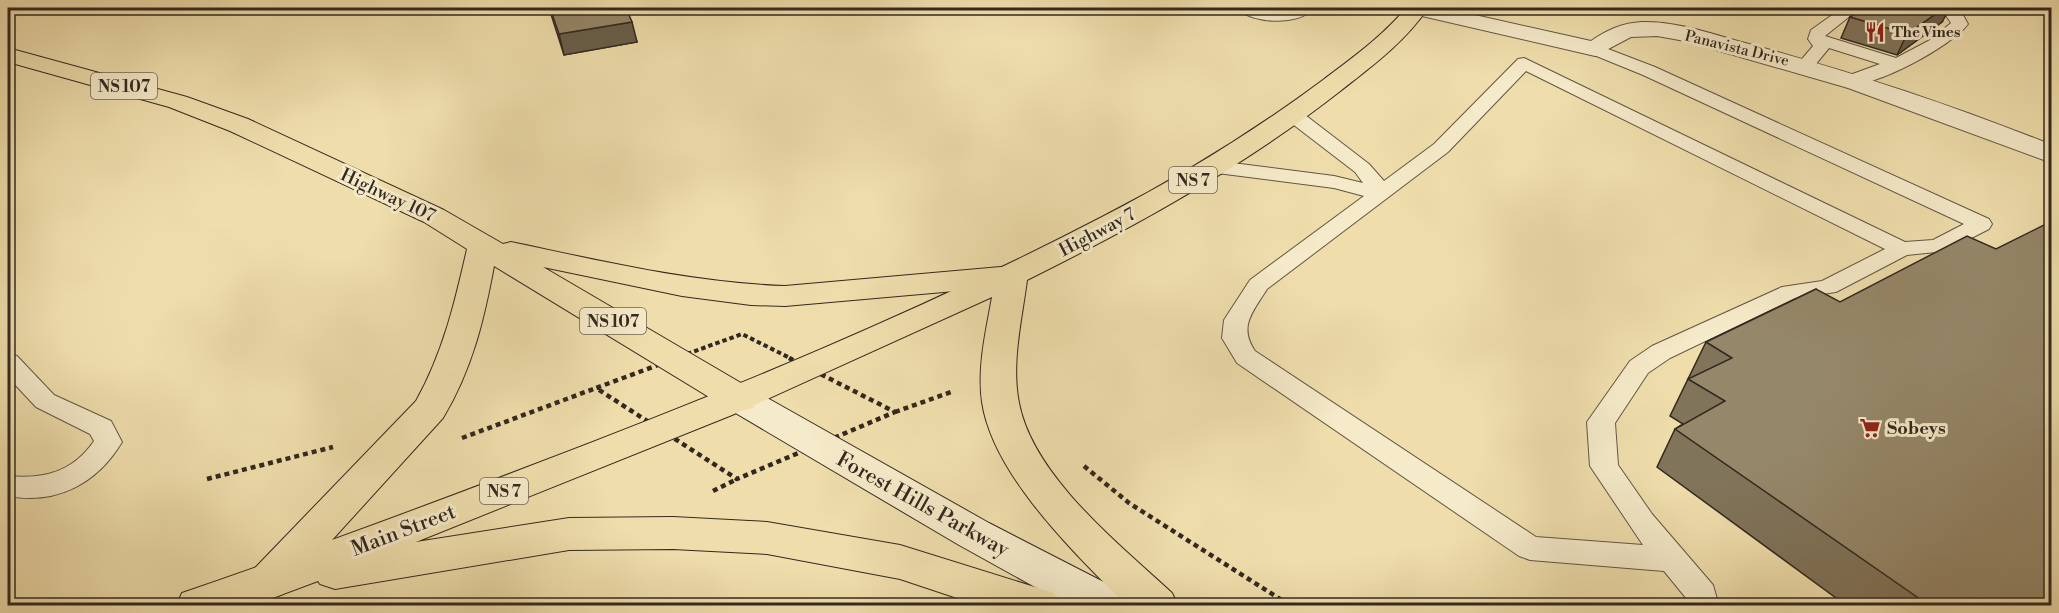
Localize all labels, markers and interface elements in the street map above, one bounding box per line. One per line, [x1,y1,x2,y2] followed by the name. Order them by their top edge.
[1863,20,1887,44] restaurant icon: The Vines
[1892,23,1960,42] place label: The Vines
[1683,26,1791,71] street label: Panavista Drive
[91,73,157,99] road number: NS 107
[337,163,439,227] street label: Highway 107
[1169,167,1217,193] road number: NS 7
[1055,203,1139,262] street label: Highway 7
[580,308,646,334] road number: NS 107
[1858,416,1882,440] supermarket icon: Sobeys
[1887,417,1946,440] place label: Sobeys
[832,447,1014,564] street label: Forest Hills Parkway
[480,478,528,504] road number: NS 7
[347,499,460,563] street label: Main Street

